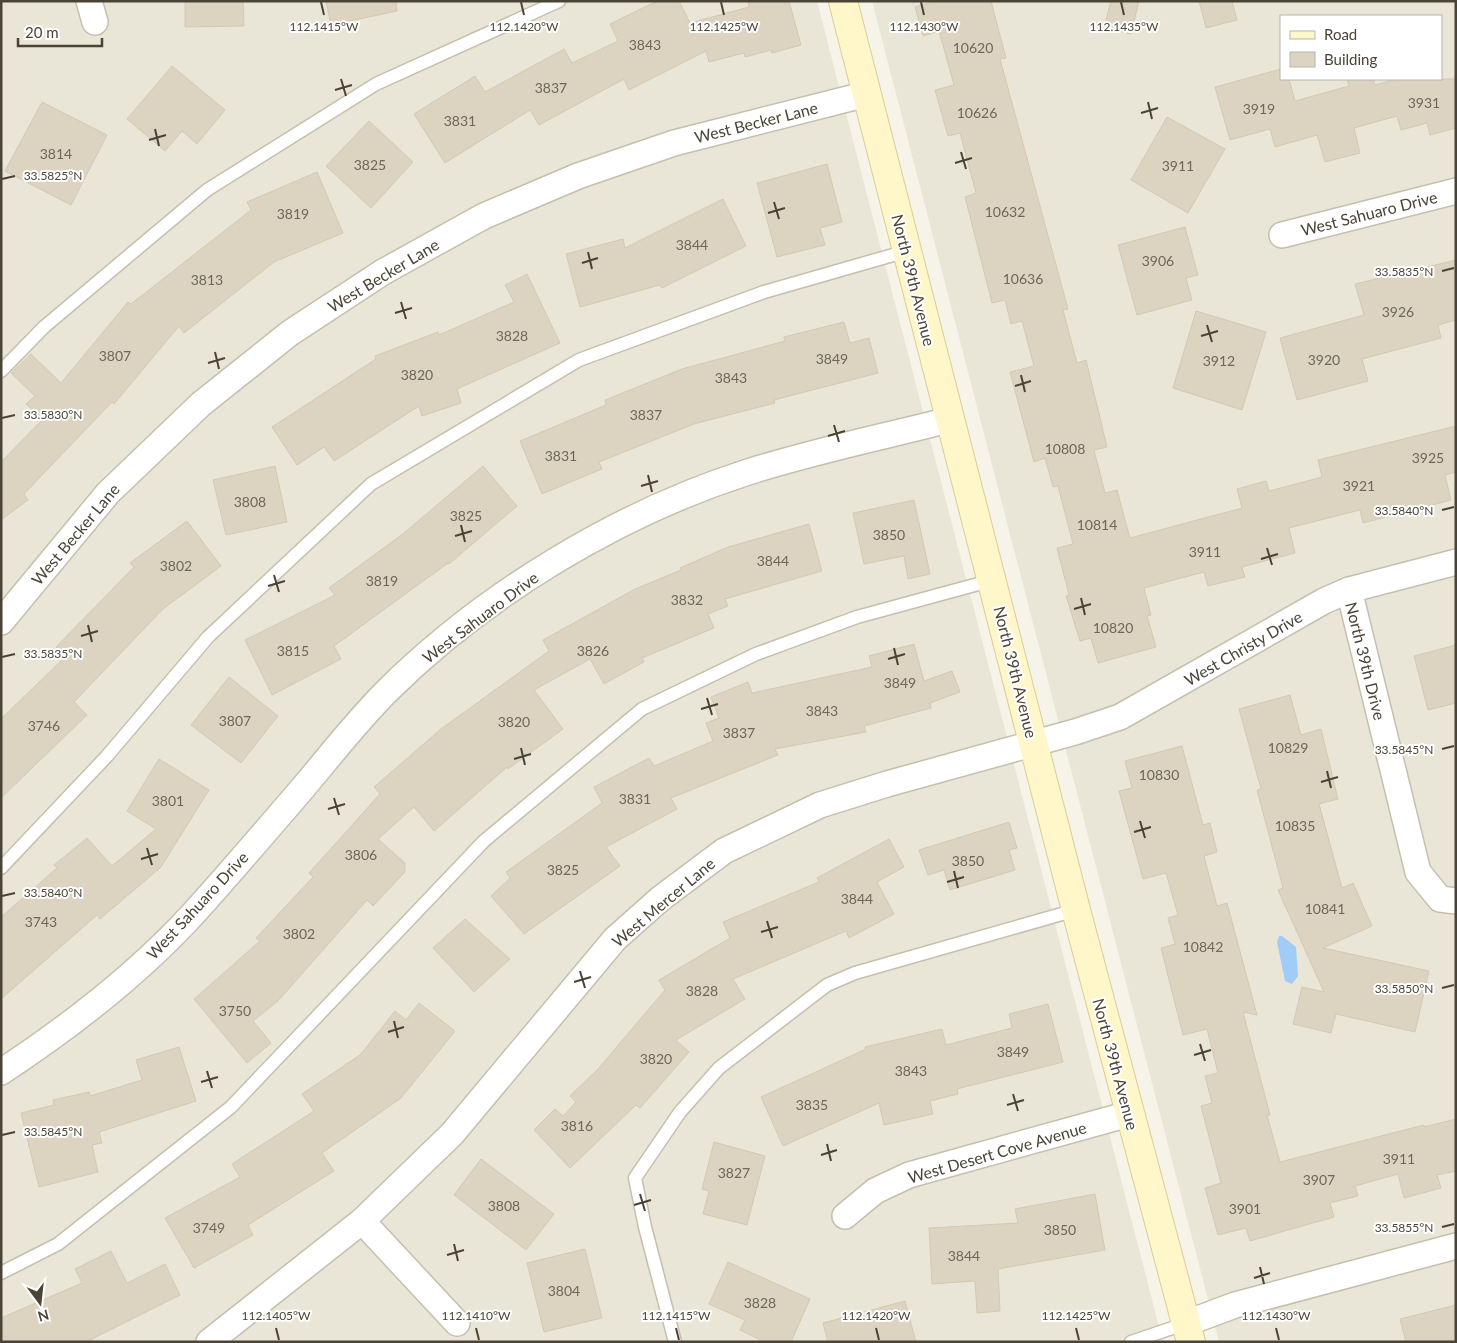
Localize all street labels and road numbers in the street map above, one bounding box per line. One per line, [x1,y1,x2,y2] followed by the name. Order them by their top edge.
[692,97,820,147] street label: West Becker Lane
[1299,187,1439,239] street label: West Sahuaro Drive
[888,212,940,348] street label: North 39th Avenue
[324,234,442,316] street label: West Becker Lane
[27,479,123,589] street label: West Becker Lane
[418,567,542,667] street label: West Sahuaro Drive
[1342,600,1390,722] street label: North 39th Drive
[990,604,1042,740] street label: North 39th Avenue
[1181,607,1305,689] street label: West Christy Drive
[142,847,252,963] street label: West Sahuaro Drive
[608,853,718,951] street label: West Mercer Lane
[1089,996,1143,1132] street label: North 39th Avenue
[906,1117,1088,1187] street label: West Desert Cove Avenue

